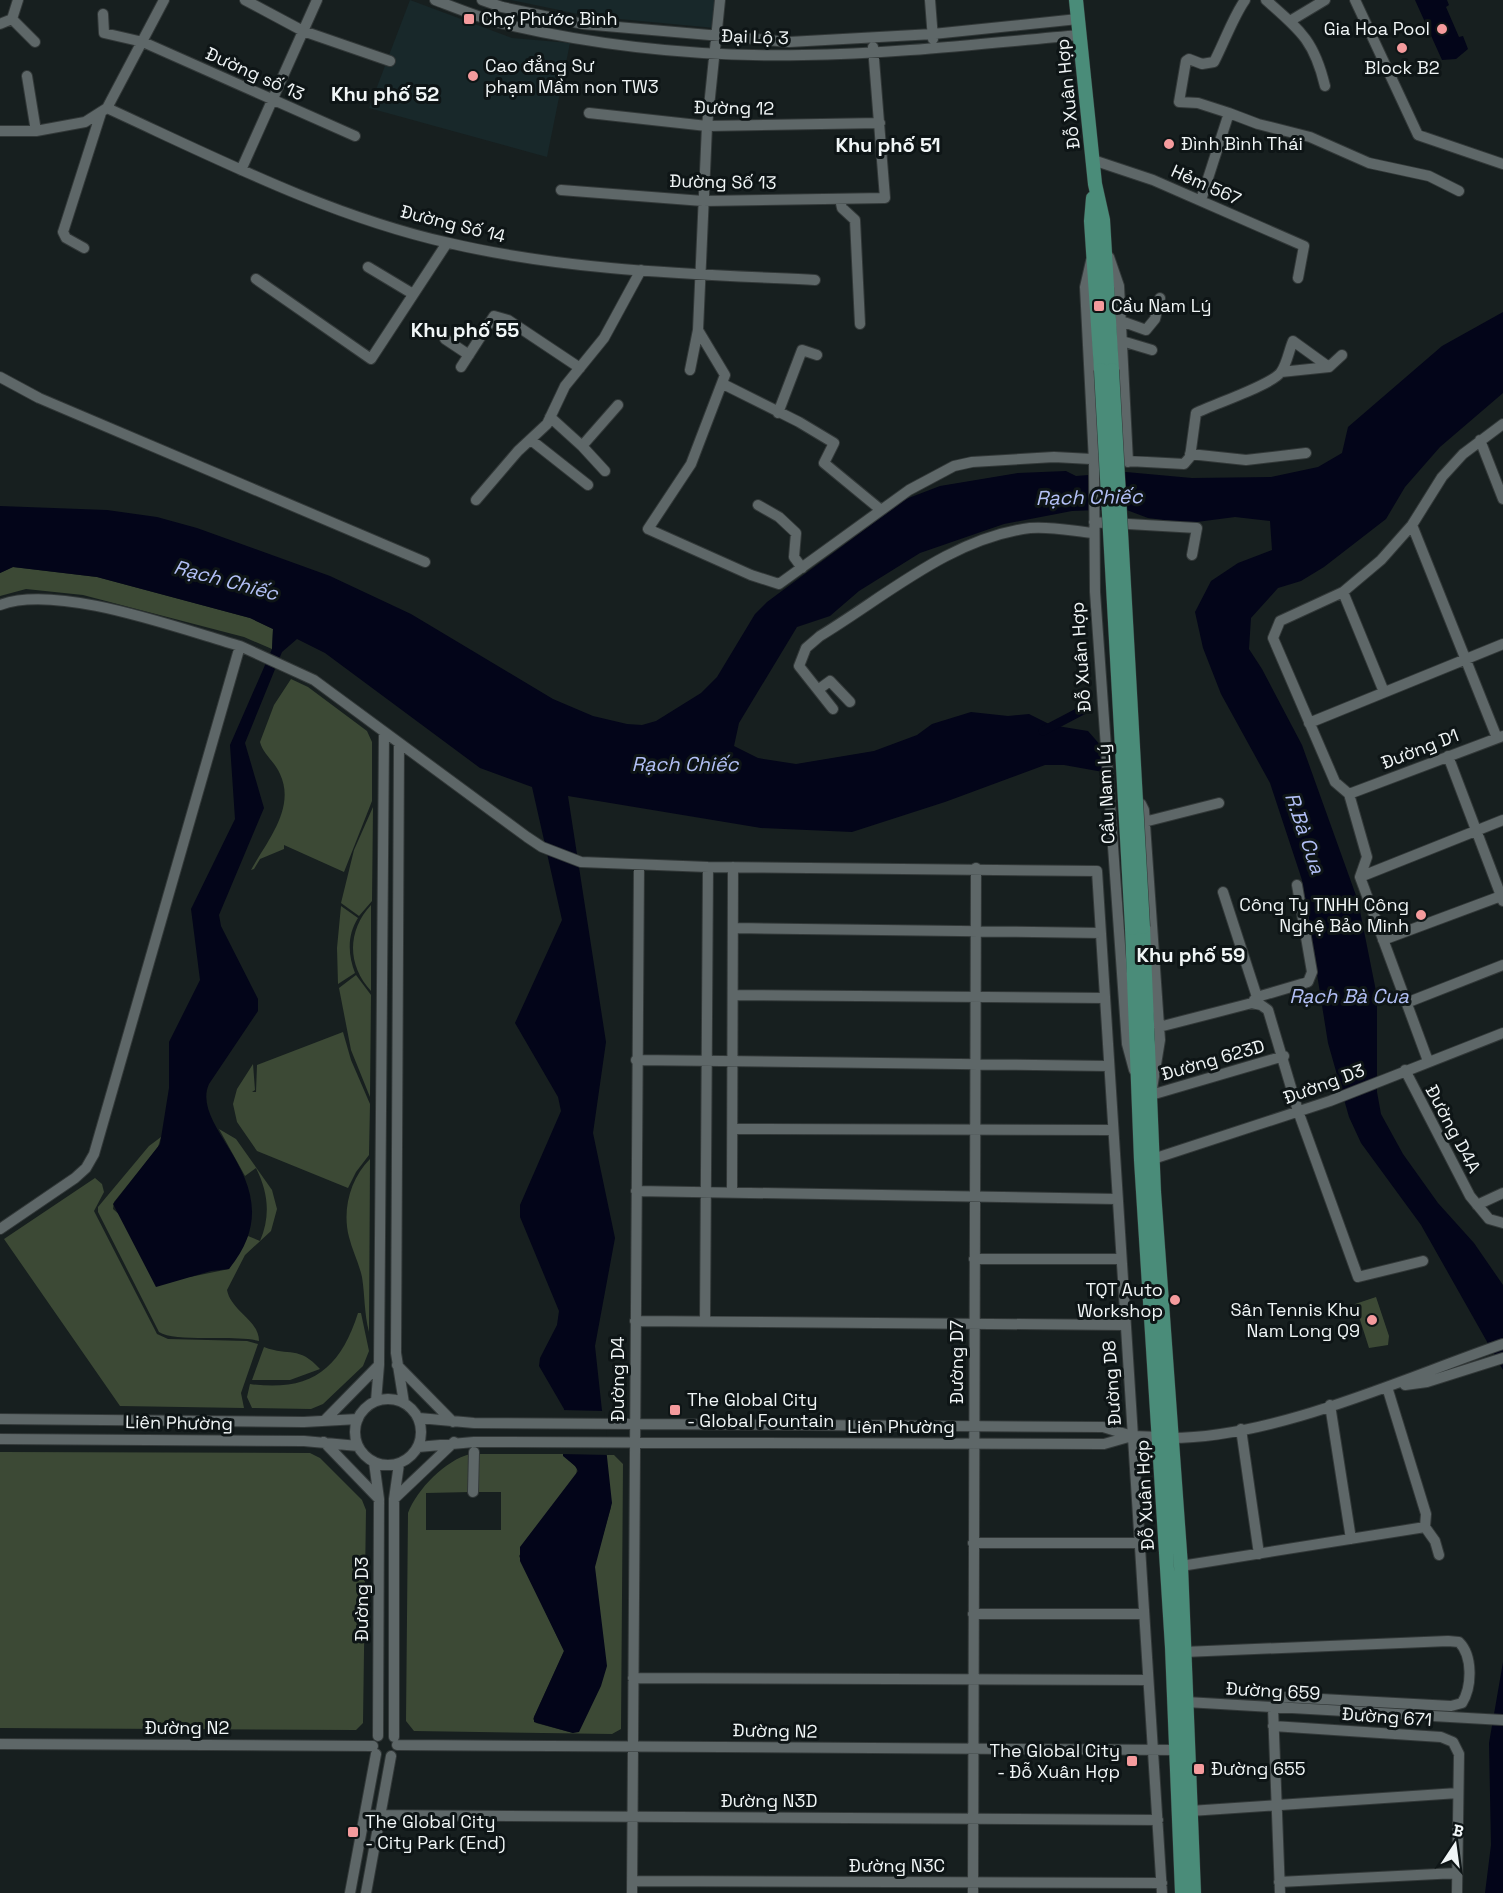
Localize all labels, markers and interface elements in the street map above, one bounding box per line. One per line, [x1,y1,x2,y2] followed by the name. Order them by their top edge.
[481,7,618,30] place label: Chợ Phước Bình
[462,12,476,26] marker: Chợ Phước Bình
[1324,17,1430,40] place label: Gia Hoa Pool
[1435,22,1449,36] marker: Gia Hoa Pool
[721,24,789,49] street label: Đại Lộ 3
[1050,38,1085,150] street label: Đỗ Xuân Hợp
[1395,41,1409,55] marker: Block B2
[202,42,308,106] street label: Đường số 13
[485,54,659,98] place label: Cao đẳng Sư phạm Mầm non TW3
[1364,56,1440,79] place label: Block B2
[466,69,480,83] marker: Cao đẳng Sư phạm Mầm non TW3
[331,81,439,107] district label: Khu phố 52
[694,95,774,120] street label: Đường 12
[835,132,941,158] district label: Khu phố 51
[1181,132,1303,155] place label: Đình Bình Thái
[1162,137,1176,151] marker: Đình Bình Thái
[1168,159,1245,210] street label: Hẻm 567
[669,169,777,194] street label: Đường Số 13
[398,199,508,248] street label: Đường Số 14
[1111,294,1212,317] place label: Cầu Nam Lý
[1092,299,1106,313] marker: Cầu Nam Lý
[411,317,519,343] district label: Khu phố 55
[1035,483,1144,511] water label: Rạch Chiếc
[171,554,282,607] water label: Rạch Chiếc
[1065,601,1096,713] street label: Đỗ Xuân Hợp
[1378,723,1462,774] street label: Đường D1
[1091,743,1120,845] street label: Cầu Nam Lý
[631,751,740,777] water label: Rạch Chiếc
[1279,789,1331,877] water label: R.Bà Cua
[1239,893,1409,937] place label: Công Ty TNHH Công Nghệ Bảo Minh
[1414,908,1428,922] marker: Công Ty TNHH Công Nghệ Bảo Minh
[1137,942,1245,968] district label: Khu phố 59
[1289,983,1409,1009] water label: Rạch Bà Cua
[1159,1034,1267,1085] street label: Đường 623D
[1280,1058,1368,1109] street label: Đường D3
[1421,1081,1486,1177] street label: Đường D4A
[1077,1278,1163,1322] place label: TQT Auto Workshop
[1168,1293,1182,1307] marker: TQT Auto Workshop
[1231,1298,1360,1342] place label: Sân Tennis Khu Nam Long Q9
[1365,1313,1379,1327] marker: Sân Tennis Khu Nam Long Q9
[945,1320,968,1404] street label: Đường D7
[606,1336,629,1422] street label: Đường D4
[1097,1340,1126,1426] street label: Đường D8
[687,1388,834,1432] place label: The Global City - Global Fountain
[668,1403,682,1417] marker: The Global City - Global Fountain
[125,1410,233,1435] street label: Liên Phường
[847,1415,955,1438] street label: Liên Phường
[1130,1439,1159,1551] street label: Đỗ Xuân Hợp
[350,1557,373,1641] street label: Đường D3
[1225,1677,1321,1704] street label: Đường 659
[1341,1702,1433,1731] street label: Đường 671
[145,1716,229,1739] street label: Đường N2
[732,1718,818,1743] street label: Đường N2
[989,1739,1120,1783] place label: The Global City - Đỗ Xuân Hợp
[1125,1754,1139,1768] marker: The Global City - Đỗ Xuân Hợp
[1211,1757,1306,1780] place label: Đường 655
[1192,1762,1206,1776] marker: Đường 655
[721,1789,817,1812] street label: Đường N3D
[365,1810,506,1854] place label: The Global City - City Park (End)
[1425,1815,1485,1875] north arrow
[1451,1819,1466,1842] text: B
[346,1825,360,1839] marker: The Global City - City Park (End)
[849,1854,945,1877] street label: Đường N3C

